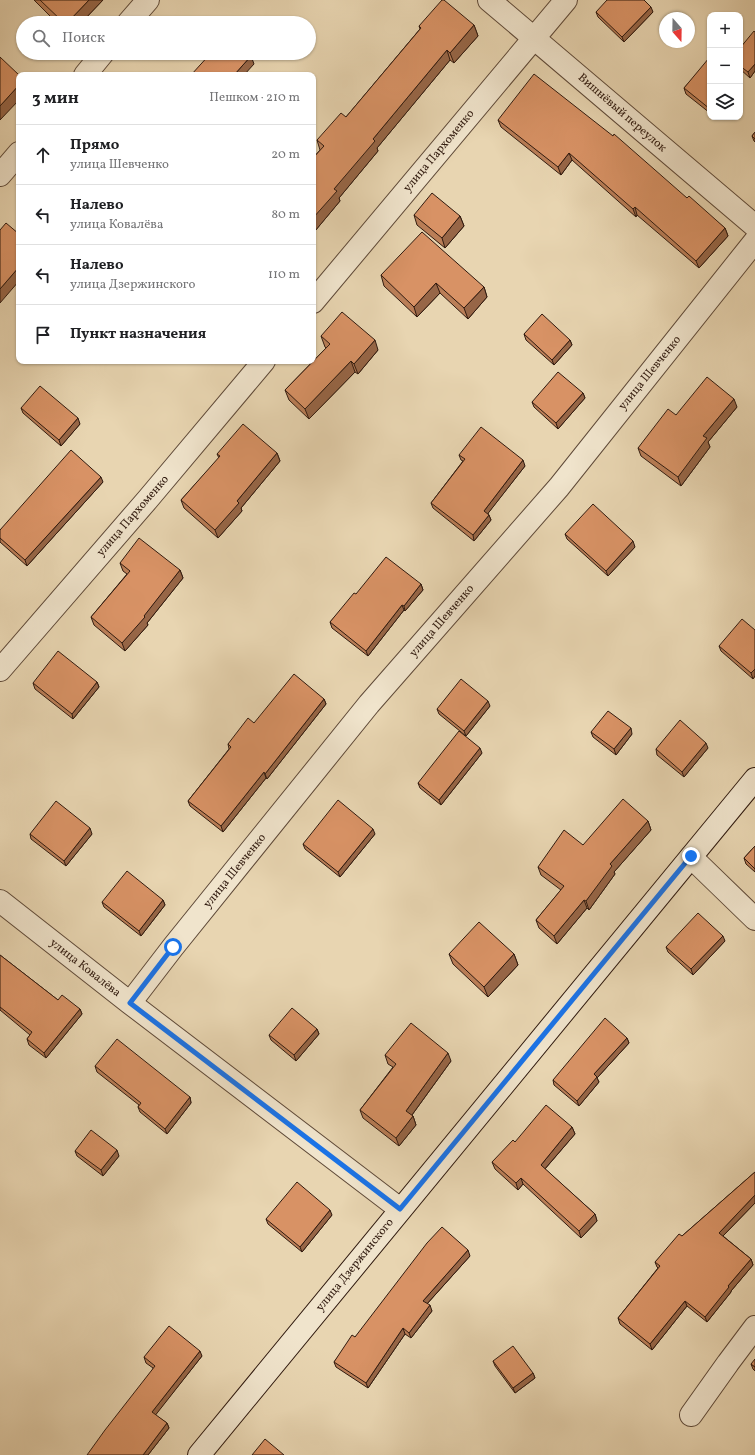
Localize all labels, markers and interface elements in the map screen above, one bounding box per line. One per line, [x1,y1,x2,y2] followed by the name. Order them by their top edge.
[659,12,695,48] north arrow
[707,12,743,120] map controls
[707,12,743,48] button: +
[16,16,316,60] search box
[30,27,52,49] icon: search
[62,28,105,49] text: Поиск
[707,48,743,84] button: −
[574,70,670,156] street label: Вишнёвый переулок
[707,84,743,120] button: layers
[32,87,79,110] text: 3 мин
[209,89,300,107] text: Пешком · 210 m
[400,106,478,196] street label: улица Пархоменко
[70,135,119,156] text: Прямо
[32,144,54,166] icon: ahead
[271,146,300,164] text: 20 m
[70,156,169,174] text: улица Шевченко
[70,195,124,216] text: Налево
[32,204,54,226] icon: left
[271,206,300,224] text: 80 m
[70,216,163,234] text: улица Ковалёва
[70,255,124,276] text: Налево
[32,264,54,286] icon: left
[268,266,300,284] text: 110 m
[70,276,195,294] text: улица Дзержинского
[32,324,54,346] icon: arrive
[70,324,206,345] text: Пункт назначения
[615,332,685,414] street label: улица Шевченко
[93,472,173,560] street label: улица Пархоменко
[406,581,478,661] street label: улица Шевченко
[200,830,270,912] street label: улица Шевченко
[682,847,700,865] route end
[46,935,124,1001] street label: улица Ковалёва
[164,938,182,956] route start
[312,1215,398,1315] street label: улица Дзержинского

